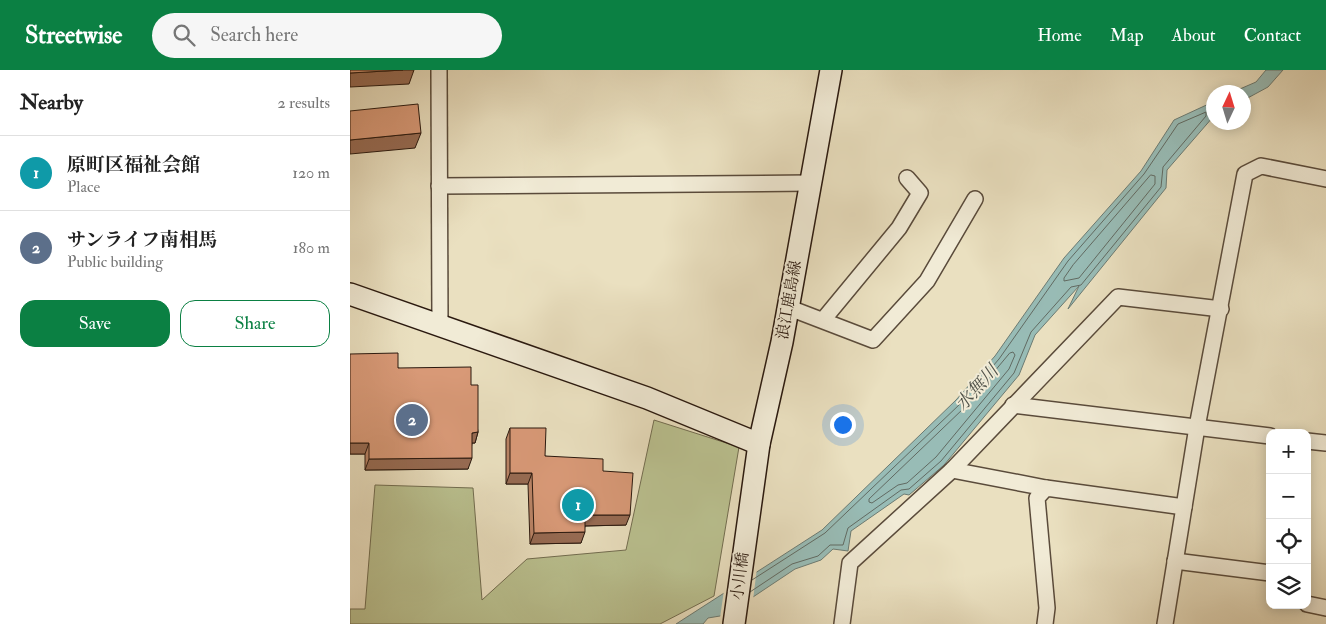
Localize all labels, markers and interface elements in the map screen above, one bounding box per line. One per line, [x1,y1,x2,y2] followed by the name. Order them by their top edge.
[152,13,502,58] search box
[25,20,122,51] text: Streetwise
[170,21,198,49] icon: search
[210,23,298,47] text: Search here
[1037,24,1082,47] text: Home
[1110,24,1144,47] text: Map
[1172,24,1216,47] text: About
[1244,24,1301,47] text: Contact
[1206,85,1251,130] north arrow
[20,89,83,116] text: Nearby
[277,93,330,113] text: 2 results
[67,153,200,177] text: 原町区福祉会館
[33,163,39,183] text: 1
[292,163,330,183] text: 120 m
[67,177,100,197] text: Place
[67,228,217,252] text: サンライフ南相馬
[32,238,40,258] text: 2
[293,238,330,258] text: 180 m
[67,252,163,272] text: Public building
[772,259,806,341] street label: 浪江鹿島線
[20,300,170,347] button: Save
[180,300,330,347] button: Share
[950,359,1005,416] water label: 水無川
[396,401,428,439] pin: 2
[830,412,856,438] your location
[1266,429,1311,609] map controls
[1266,429,1311,474] button: +
[1266,474,1311,519] button: −
[562,486,594,524] pin: 1
[1266,519,1311,564] button: locate
[727,551,753,601] street label: 小川橋
[1266,564,1311,609] button: layers

